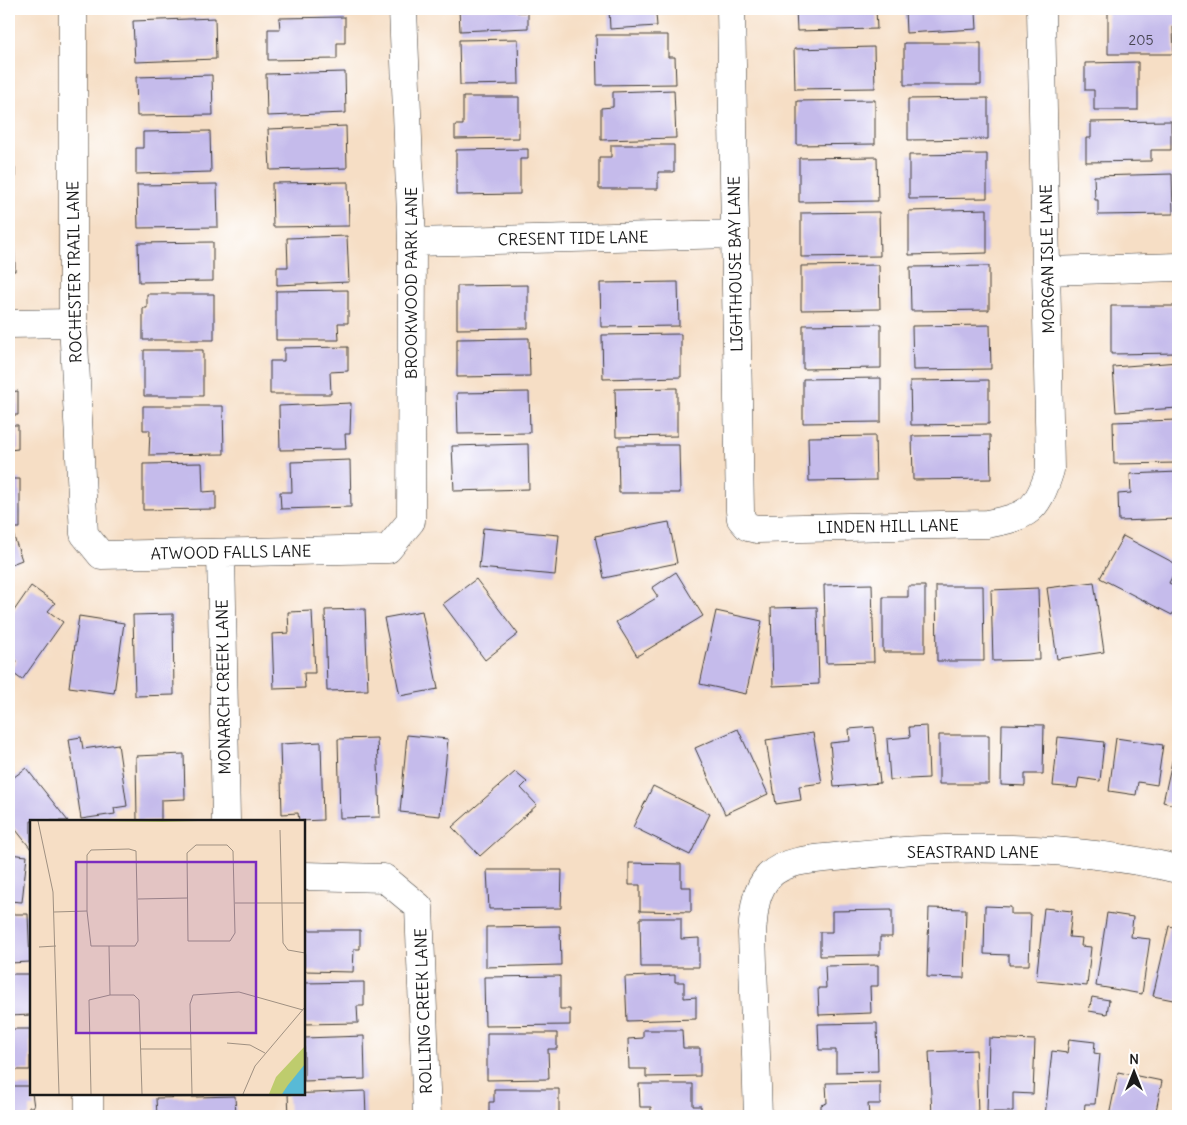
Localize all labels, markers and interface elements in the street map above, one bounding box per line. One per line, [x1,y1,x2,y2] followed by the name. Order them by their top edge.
[1129,31,1153,49] house number: 205
[723,176,747,352] street label: LIGHTHOUSE BAY LANE
[62,181,86,363] street label: ROCHESTER TRAIL LANE
[1036,184,1058,334] street label: MORGAN ISLE LANE
[401,187,421,379] street label: BROOKWOOD PARK LANE
[497,227,649,249] street label: CRESENT TIDE LANE
[817,515,959,537] street label: LINDEN HILL LANE
[151,541,311,563] street label: ATWOOD FALLS LANE
[211,599,235,775] street label: MONARCH CREEK LANE
[30,820,305,1095] inset map
[907,842,1039,862] street label: SEASTRAND LANE
[410,928,436,1094] street label: ROLLING CREEK LANE
[1110,1048,1160,1098] north arrow
[1129,1050,1139,1068] text: N

